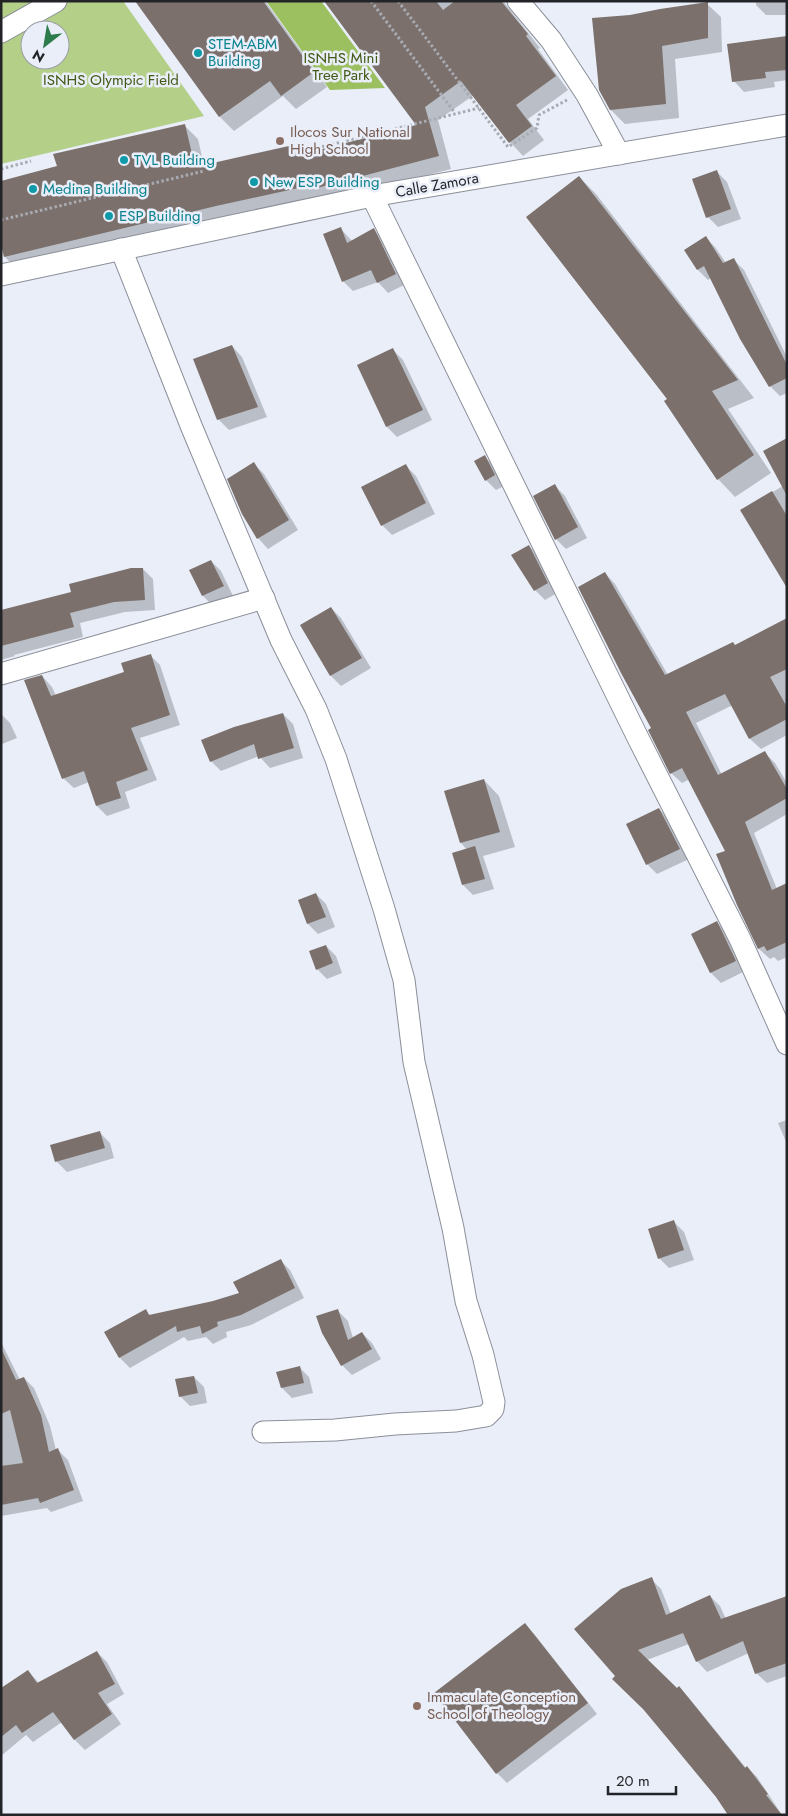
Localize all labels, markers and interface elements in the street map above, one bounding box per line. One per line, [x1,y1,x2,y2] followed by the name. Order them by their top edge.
[20,20,70,70] north arrow
[208,33,277,72] place label: STEM-ABM Building
[28,45,48,68] text: N
[192,47,204,59] marker: STEM-ABM Building
[304,47,378,86] park label: ISNHS Mini Tree Park
[43,69,179,91] park label: ISNHS Olympic Field
[290,121,410,160] place label: Ilocos Sur National High School
[274,135,286,147] marker: Ilocos Sur National High School
[134,149,215,171] place label: TVL Building
[118,154,130,166] marker: TVL Building
[394,167,480,203] street label: Calle Zamora
[264,171,380,193] place label: New ESP Building
[248,176,260,188] marker: New ESP Building
[43,178,147,200] place label: Medina Building
[27,183,39,195] marker: Medina Building
[119,205,201,227] place label: ESP Building
[103,210,115,222] marker: ESP Building
[427,1686,576,1725] place label: Immaculate Conception School of Theology
[411,1700,423,1712] marker: Immaculate Conception School of Theology
[608,1764,676,1796] scale bar
[616,1770,650,1792] text: 20 m

